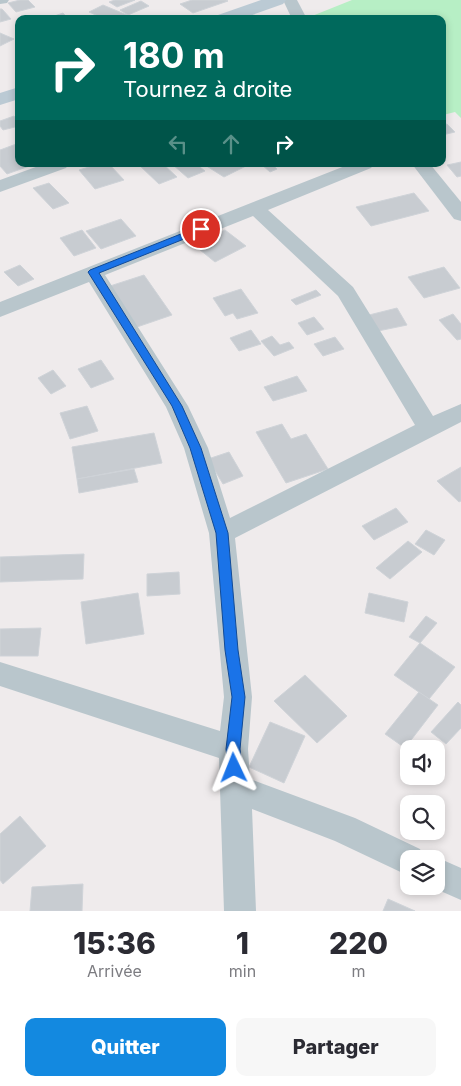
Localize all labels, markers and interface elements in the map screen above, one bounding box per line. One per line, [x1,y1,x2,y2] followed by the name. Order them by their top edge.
[123,34,225,76] text: 180 m
[40,35,105,100] icon: right
[123,76,292,102] text: Tournez à droite
[164,130,192,158] icon: left
[217,130,245,158] icon: ahead
[270,130,298,158] icon: right
[180,208,222,250] pin
[187,215,215,243] icon: arrive
[400,740,445,895] map controls
[400,740,445,785] button: sound
[207,741,259,793] position arrow
[400,795,445,840] button: search
[400,850,445,895] button: layers
[73,925,156,961] text: 15:36
[236,925,249,961] text: 1
[329,925,388,961] text: 220
[87,961,142,981] text: Arrivée
[229,961,256,981] text: min
[352,961,366,981] text: m
[25,1018,226,1076] button: Quitter
[236,1018,436,1076] button: Partager

